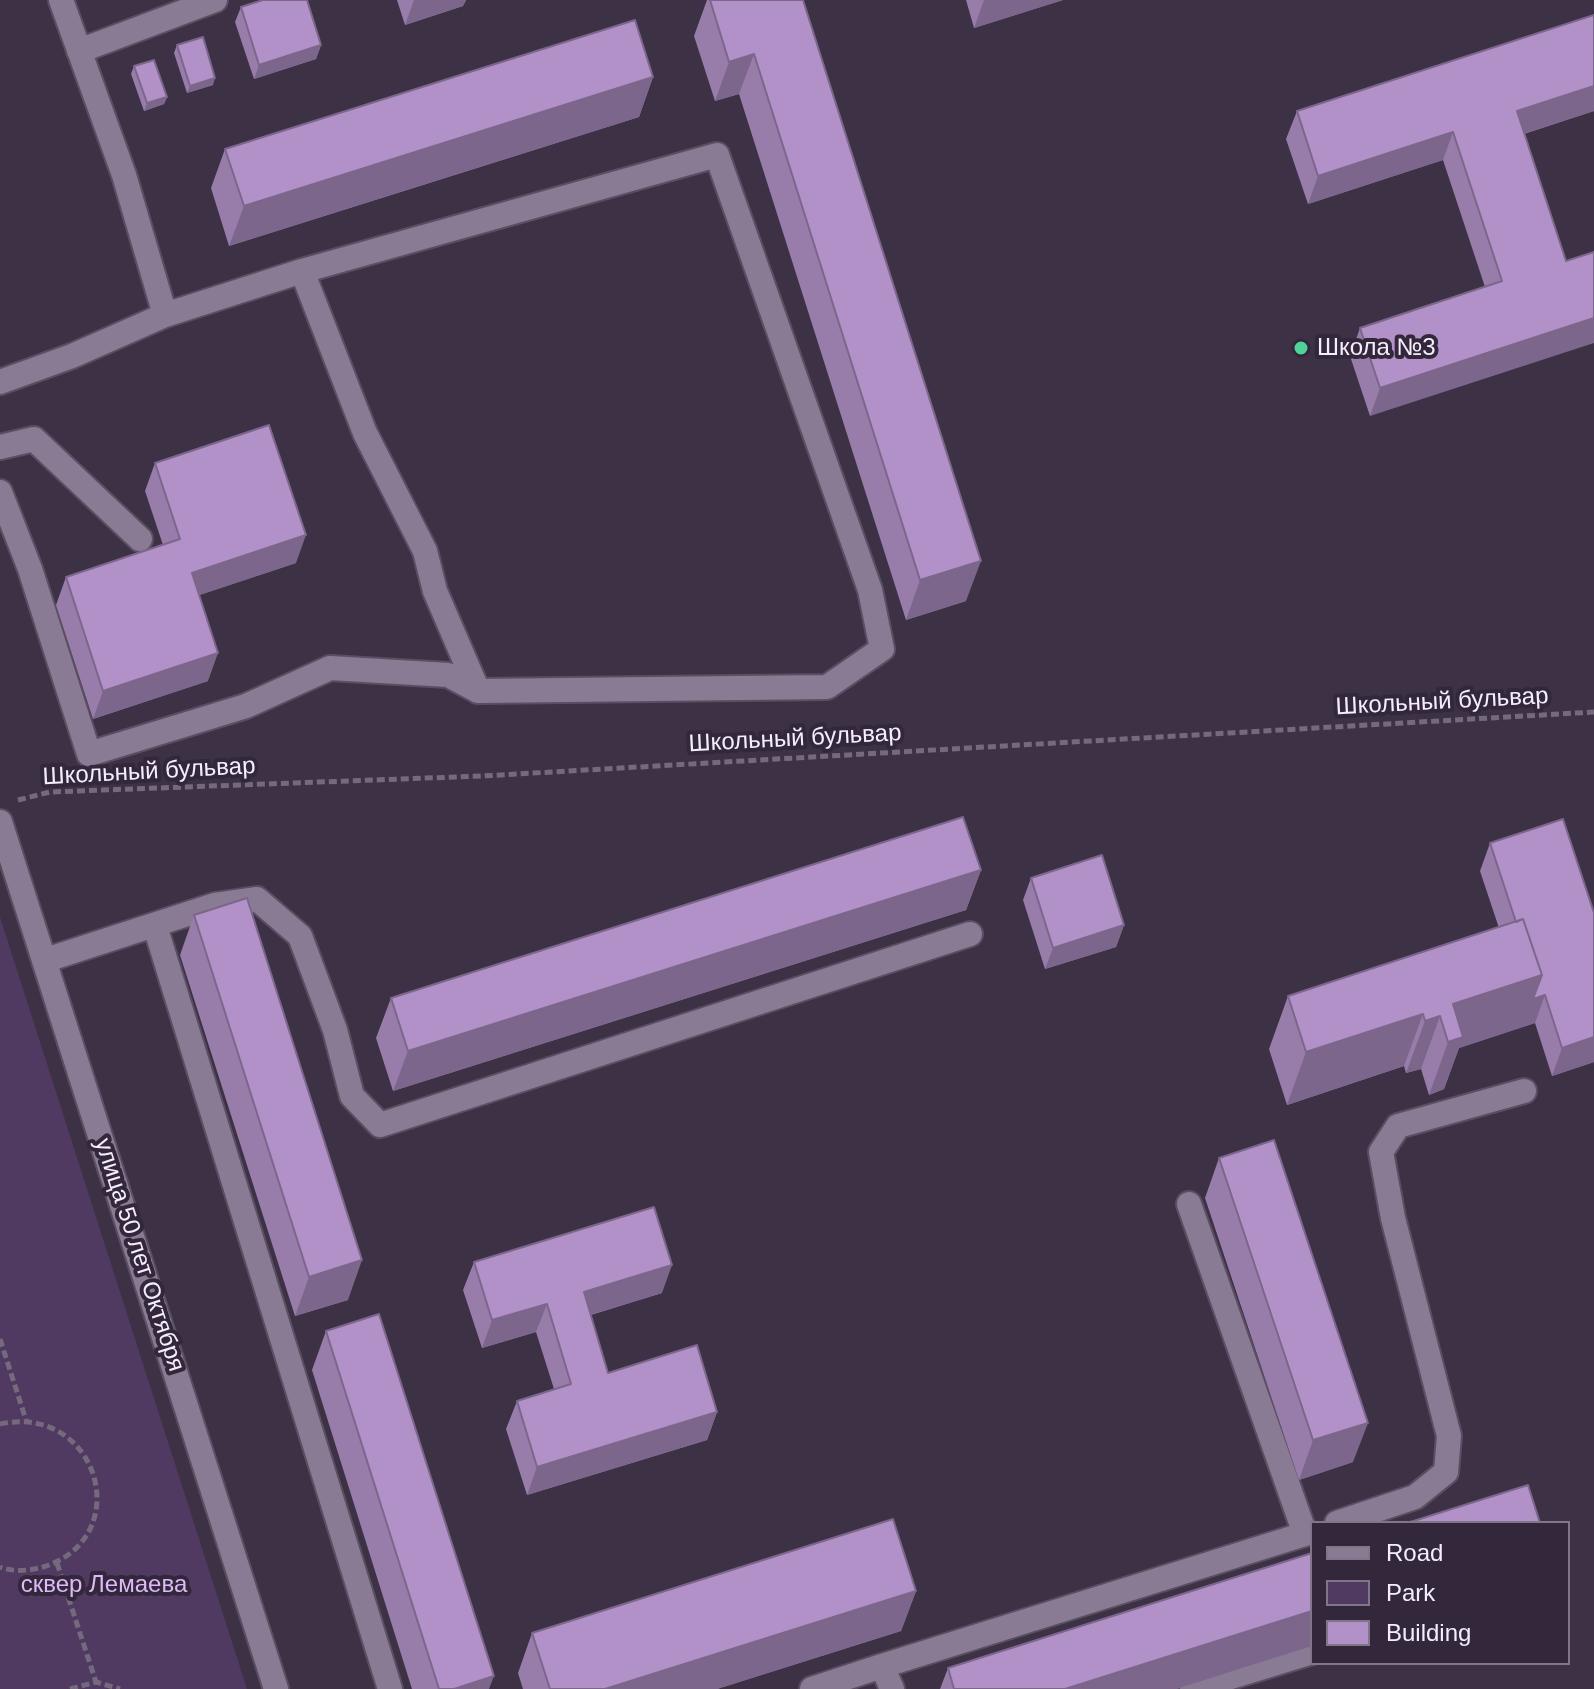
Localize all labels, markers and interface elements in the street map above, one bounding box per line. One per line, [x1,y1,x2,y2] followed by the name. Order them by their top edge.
[1317,334,1436,362] place label: Школа №3
[1292,339,1310,357] marker: Школа №3
[1335,682,1549,722] street label: Школьный бульвар
[688,719,902,759] street label: Школьный бульвар
[42,752,256,792] street label: Школьный бульвар
[88,1135,190,1375] street label: улица 50 лет Октября
[1310,1521,1570,1665] legend
[1386,1539,1443,1566] text: Road
[21,1571,187,1599] park label: сквер Лемаева
[1386,1579,1435,1606] text: Park
[1386,1619,1471,1646] text: Building

